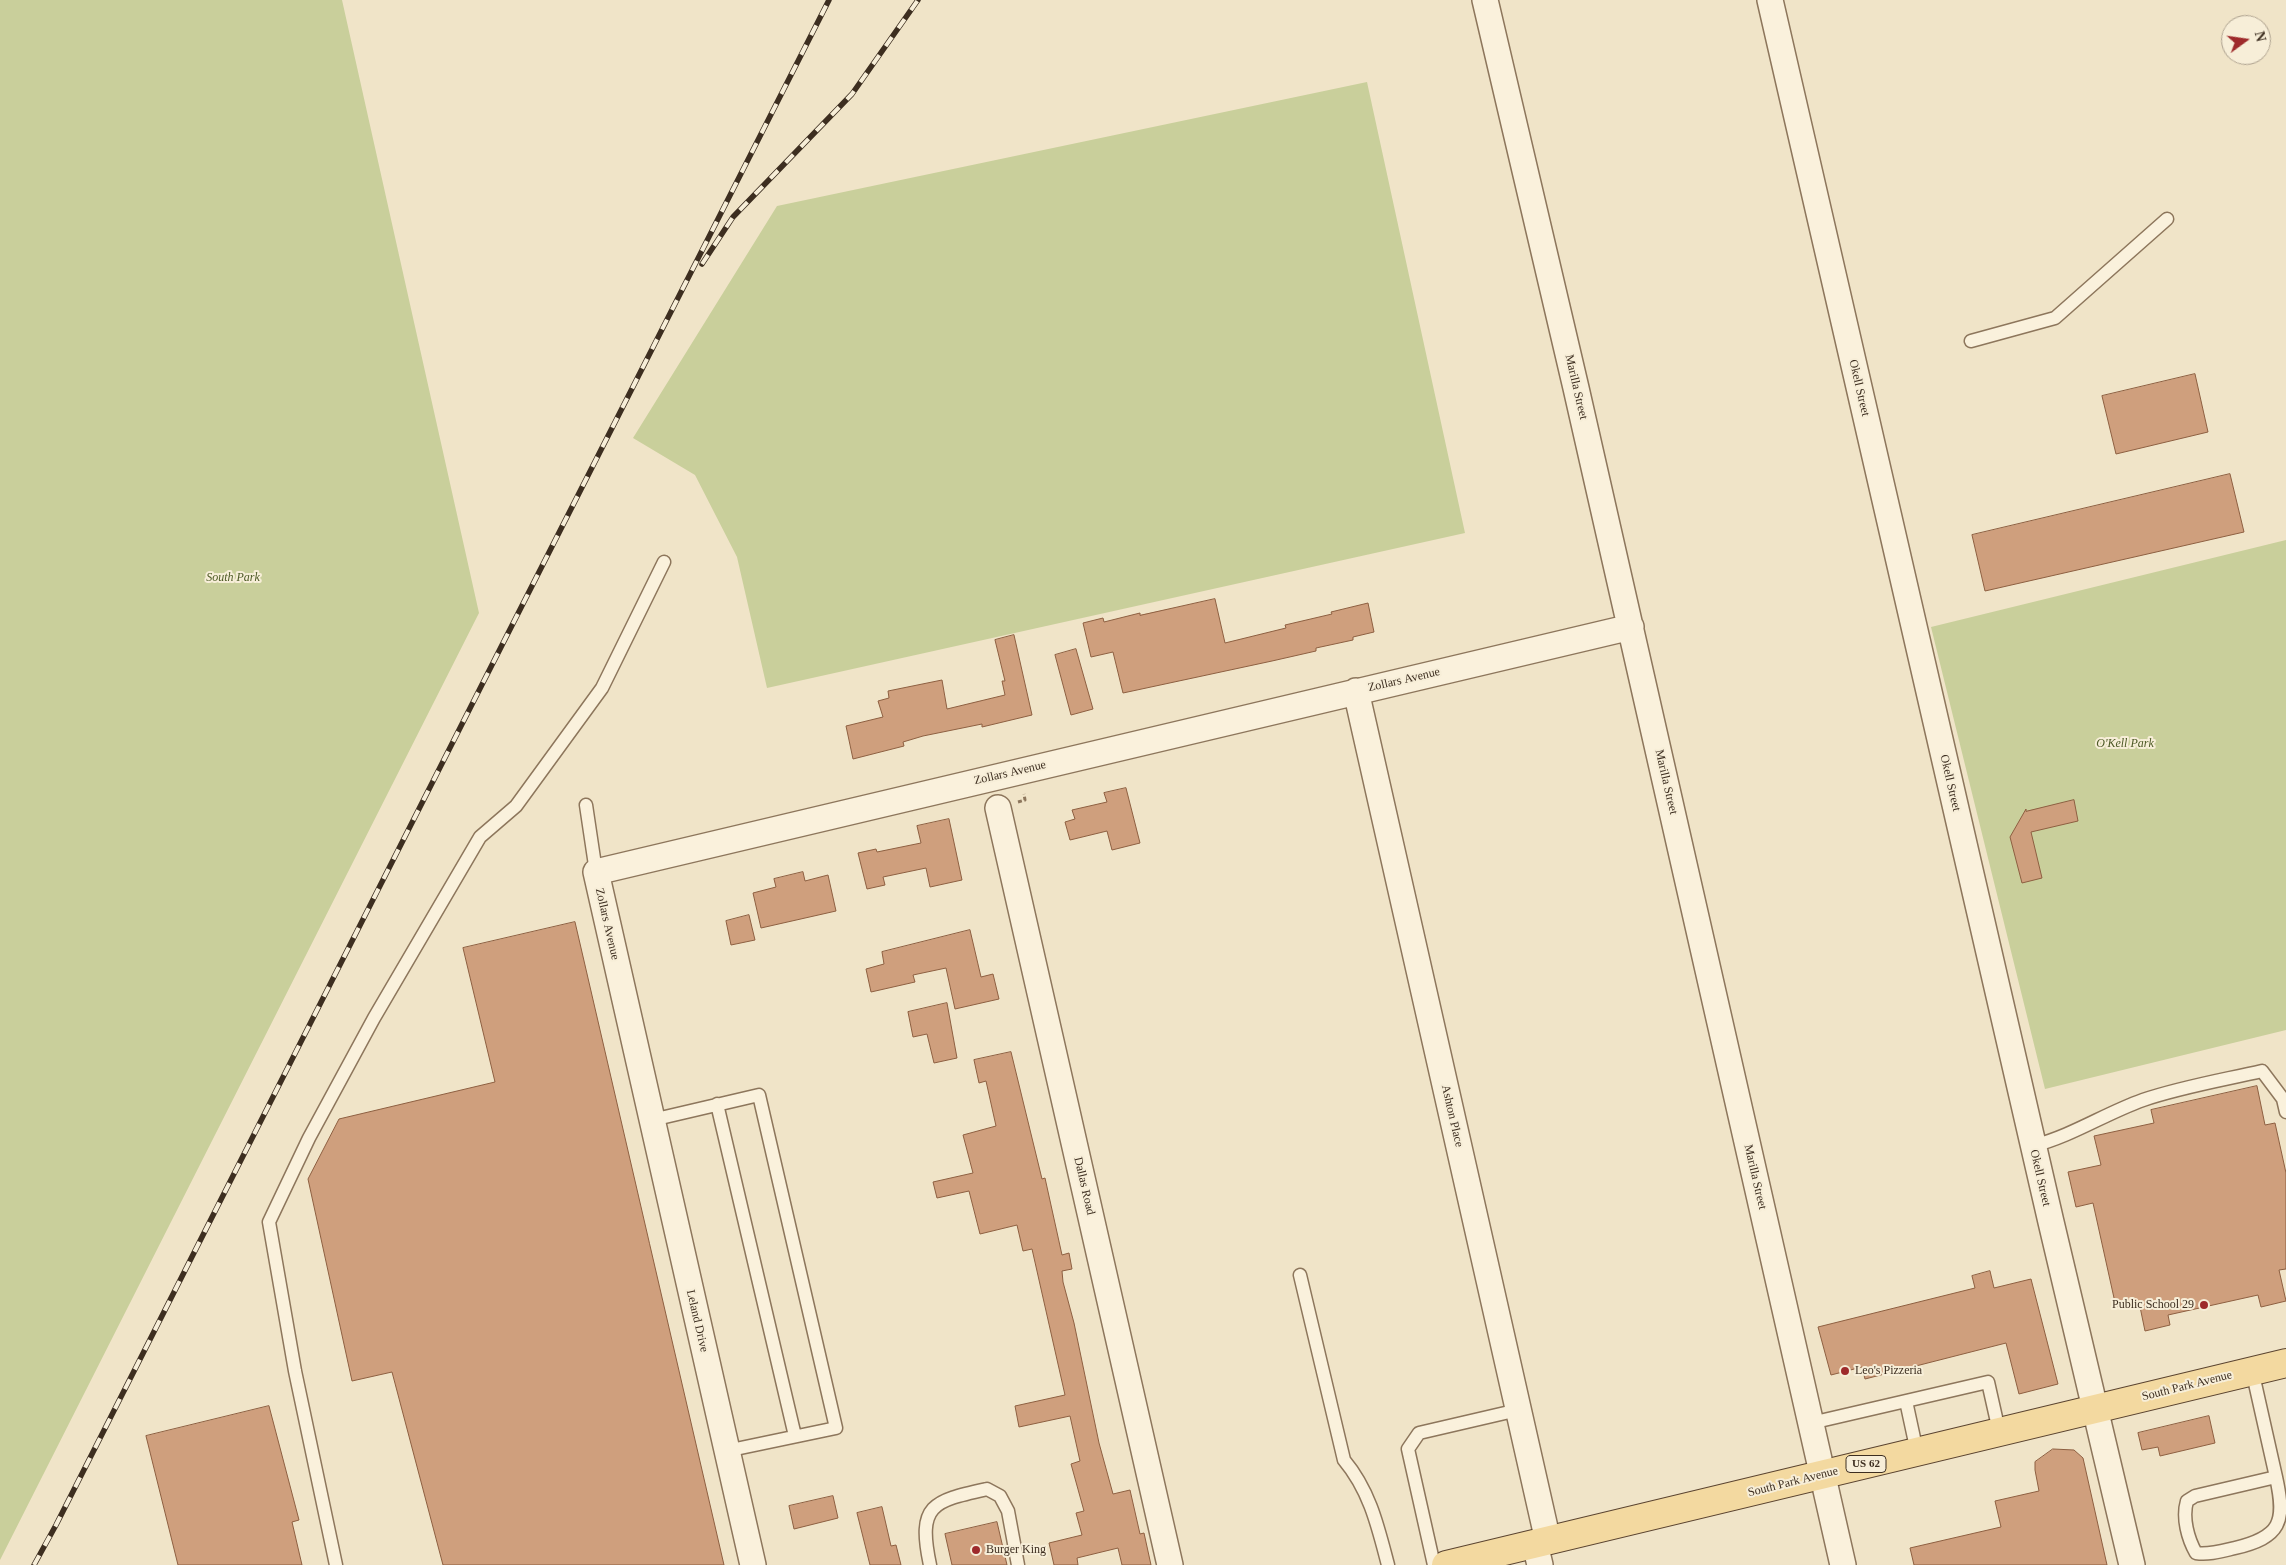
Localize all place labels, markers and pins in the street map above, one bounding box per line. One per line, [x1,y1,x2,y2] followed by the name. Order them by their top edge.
[2112,1298,2194,1312] place label: Public School 29
[2198,1299,2210,1311] marker: Public School 29
[1855,1364,1922,1378] place label: Leo's Pizzeria
[1839,1365,1851,1377] marker: Leo's Pizzeria
[986,1543,1046,1557] place label: Burger King
[970,1544,982,1556] marker: Burger King

